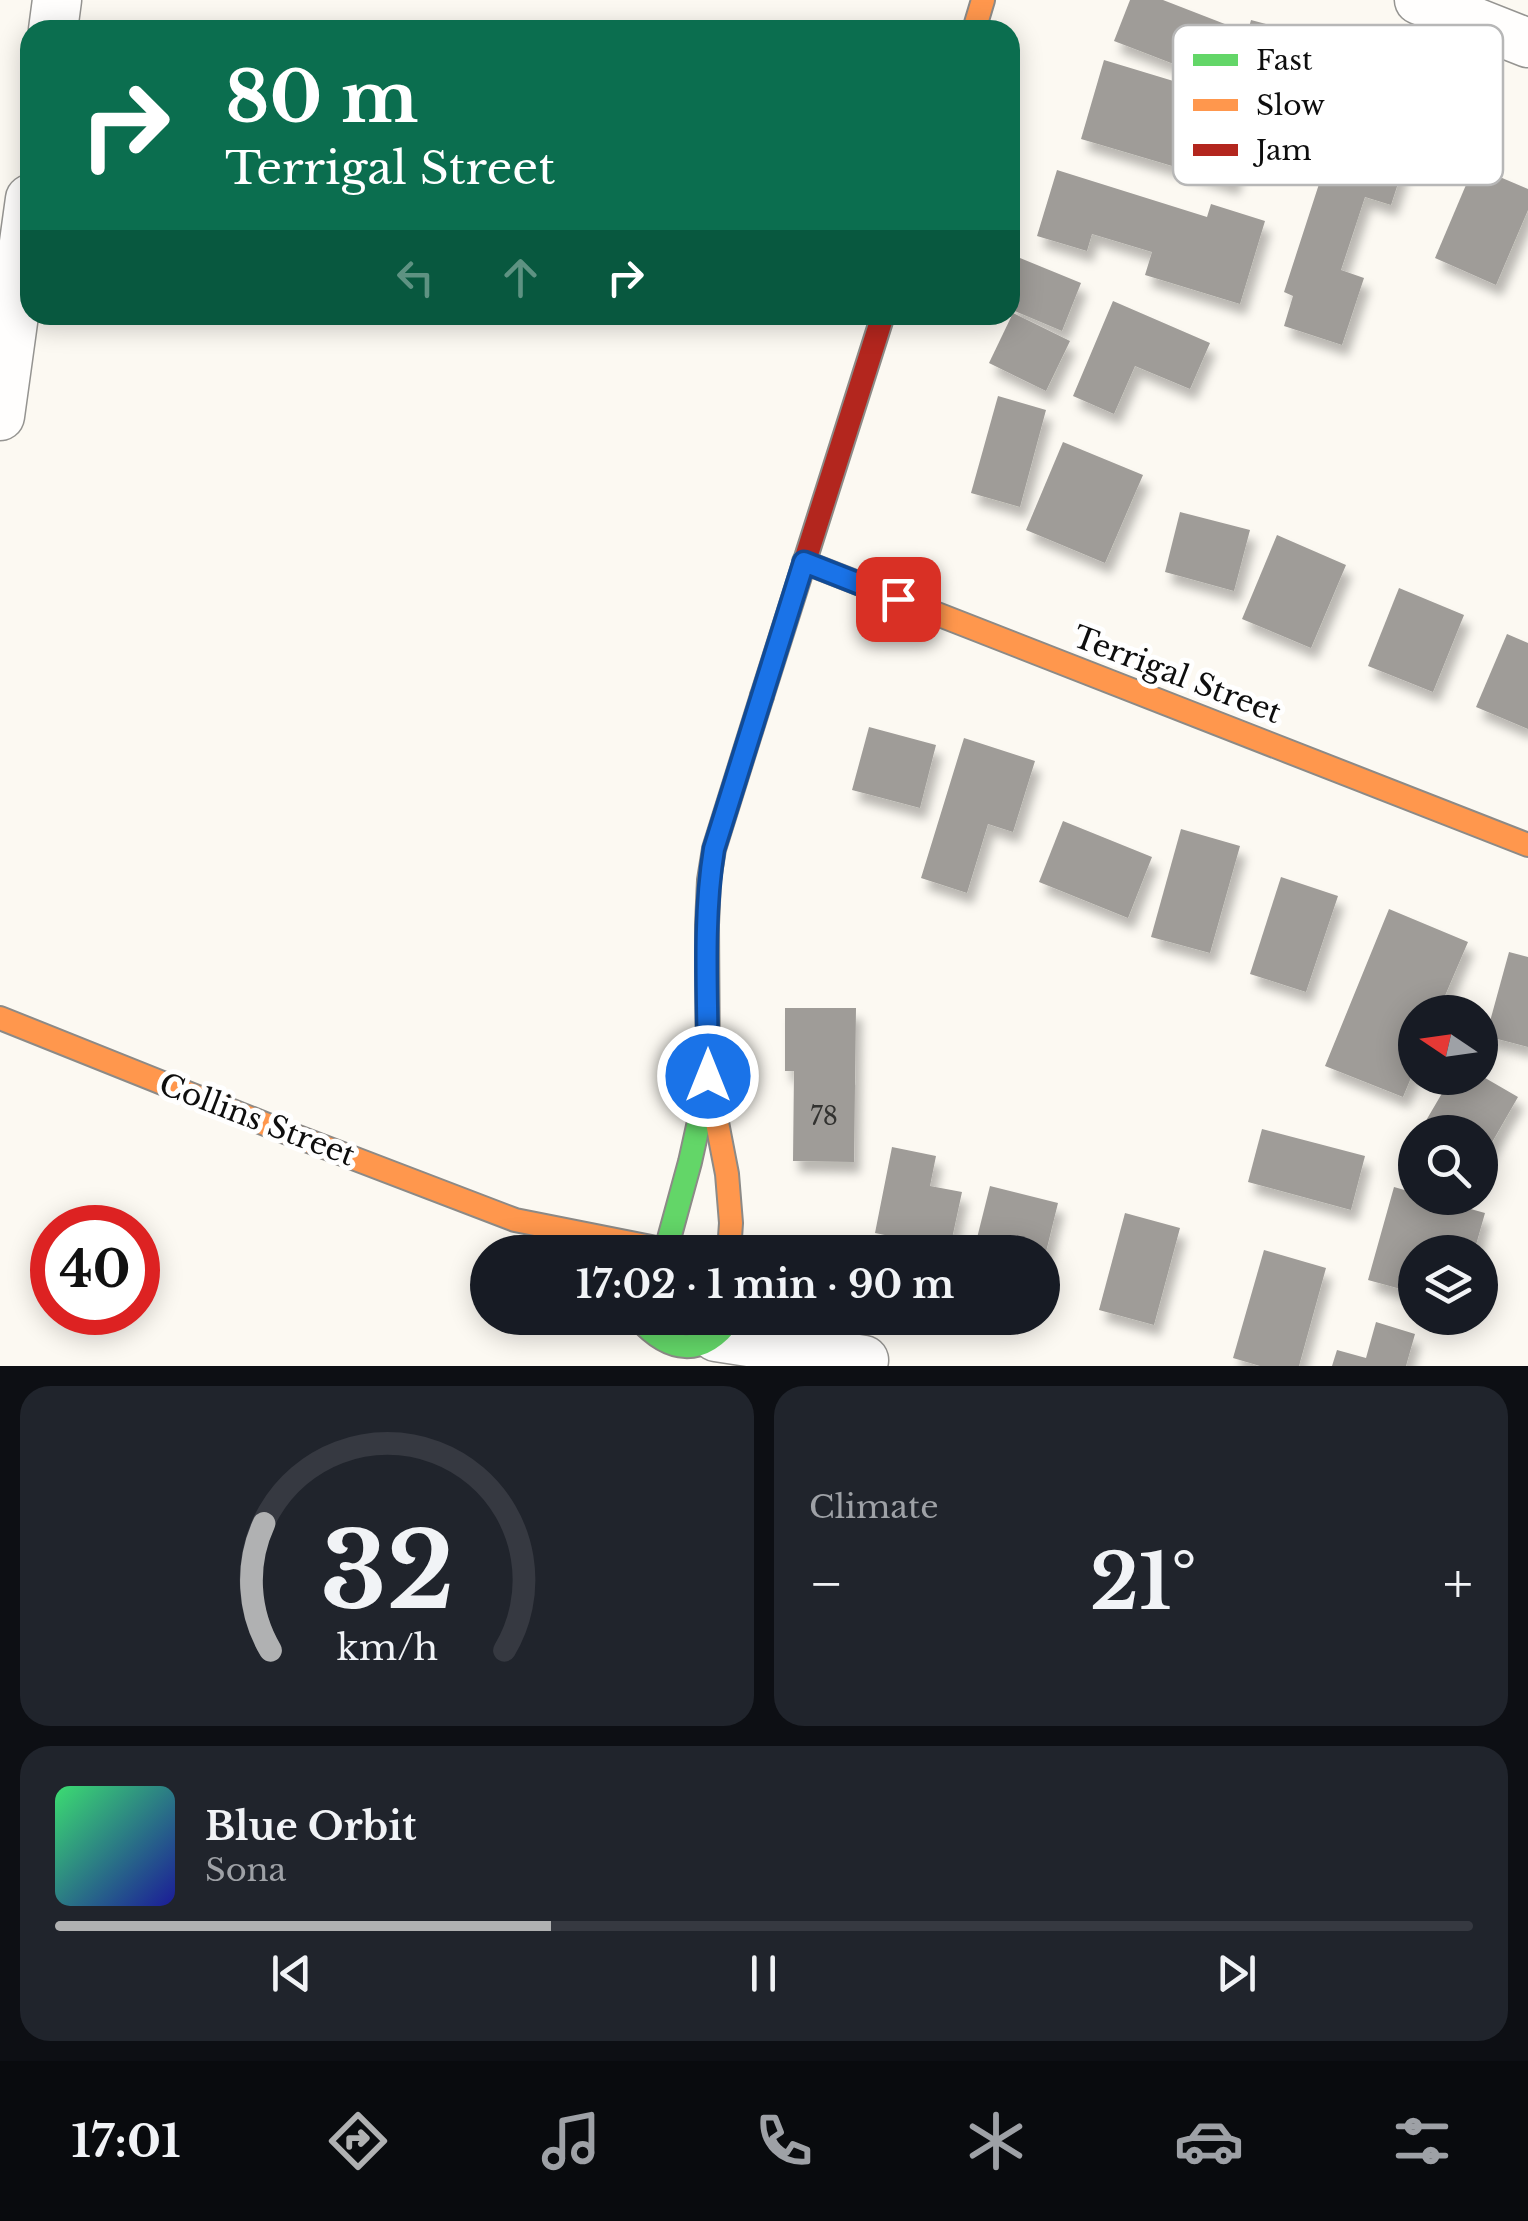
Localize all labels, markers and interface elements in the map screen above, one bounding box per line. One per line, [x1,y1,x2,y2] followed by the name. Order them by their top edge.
[1173,25,1503,185] legend
[1256,43,1313,78] text: Fast
[225,54,418,141] text: 80 m
[60,60,190,190] icon: right
[1256,88,1325,123] text: Slow
[1252,133,1312,168] text: Jam
[225,140,555,196] text: Terrigal Street
[388,250,443,305] icon: left
[493,250,548,305] icon: ahead
[598,250,653,305] icon: right
[856,557,941,642] pin
[871,572,926,627] icon: arrive
[1068,618,1287,731] street label: Terrigal Street
[1398,995,1498,1095] north arrow
[1398,995,1498,1335] map controls
[656,1024,760,1128] position arrow
[154,1065,361,1174] street label: Collins Street
[810,1101,838,1132] house number: 78
[1398,1115,1498,1215] button: search
[30,1205,160,1335] speed limit sign: 40
[1398,1235,1498,1335] button: layers
[576,1261,954,1308] text: 17:02 · 1 min · 90 m
[809,1487,938,1527] text: Climate
[320,1507,454,1636] text: 32
[1090,1536,1197,1629] text: 21°
[809,1550,844,1618] text: −
[1443,1550,1473,1618] text: +
[336,1625,438,1670] text: km/h
[205,1803,416,1850] text: Blue Orbit
[205,1850,286,1890] text: Sona
[264,1946,319,2001] icon: previous
[736,1946,791,2001] icon: pause
[1209,1946,1264,2001] icon: next
[323,2106,393,2176] icon: directions
[536,2106,606,2176] icon: music
[749,2106,819,2176] icon: phone
[961,2106,1031,2176] icon: climate
[1174,2106,1244,2176] icon: car
[1387,2106,1457,2176] icon: filters
[71,2113,181,2169] text: 17:01

